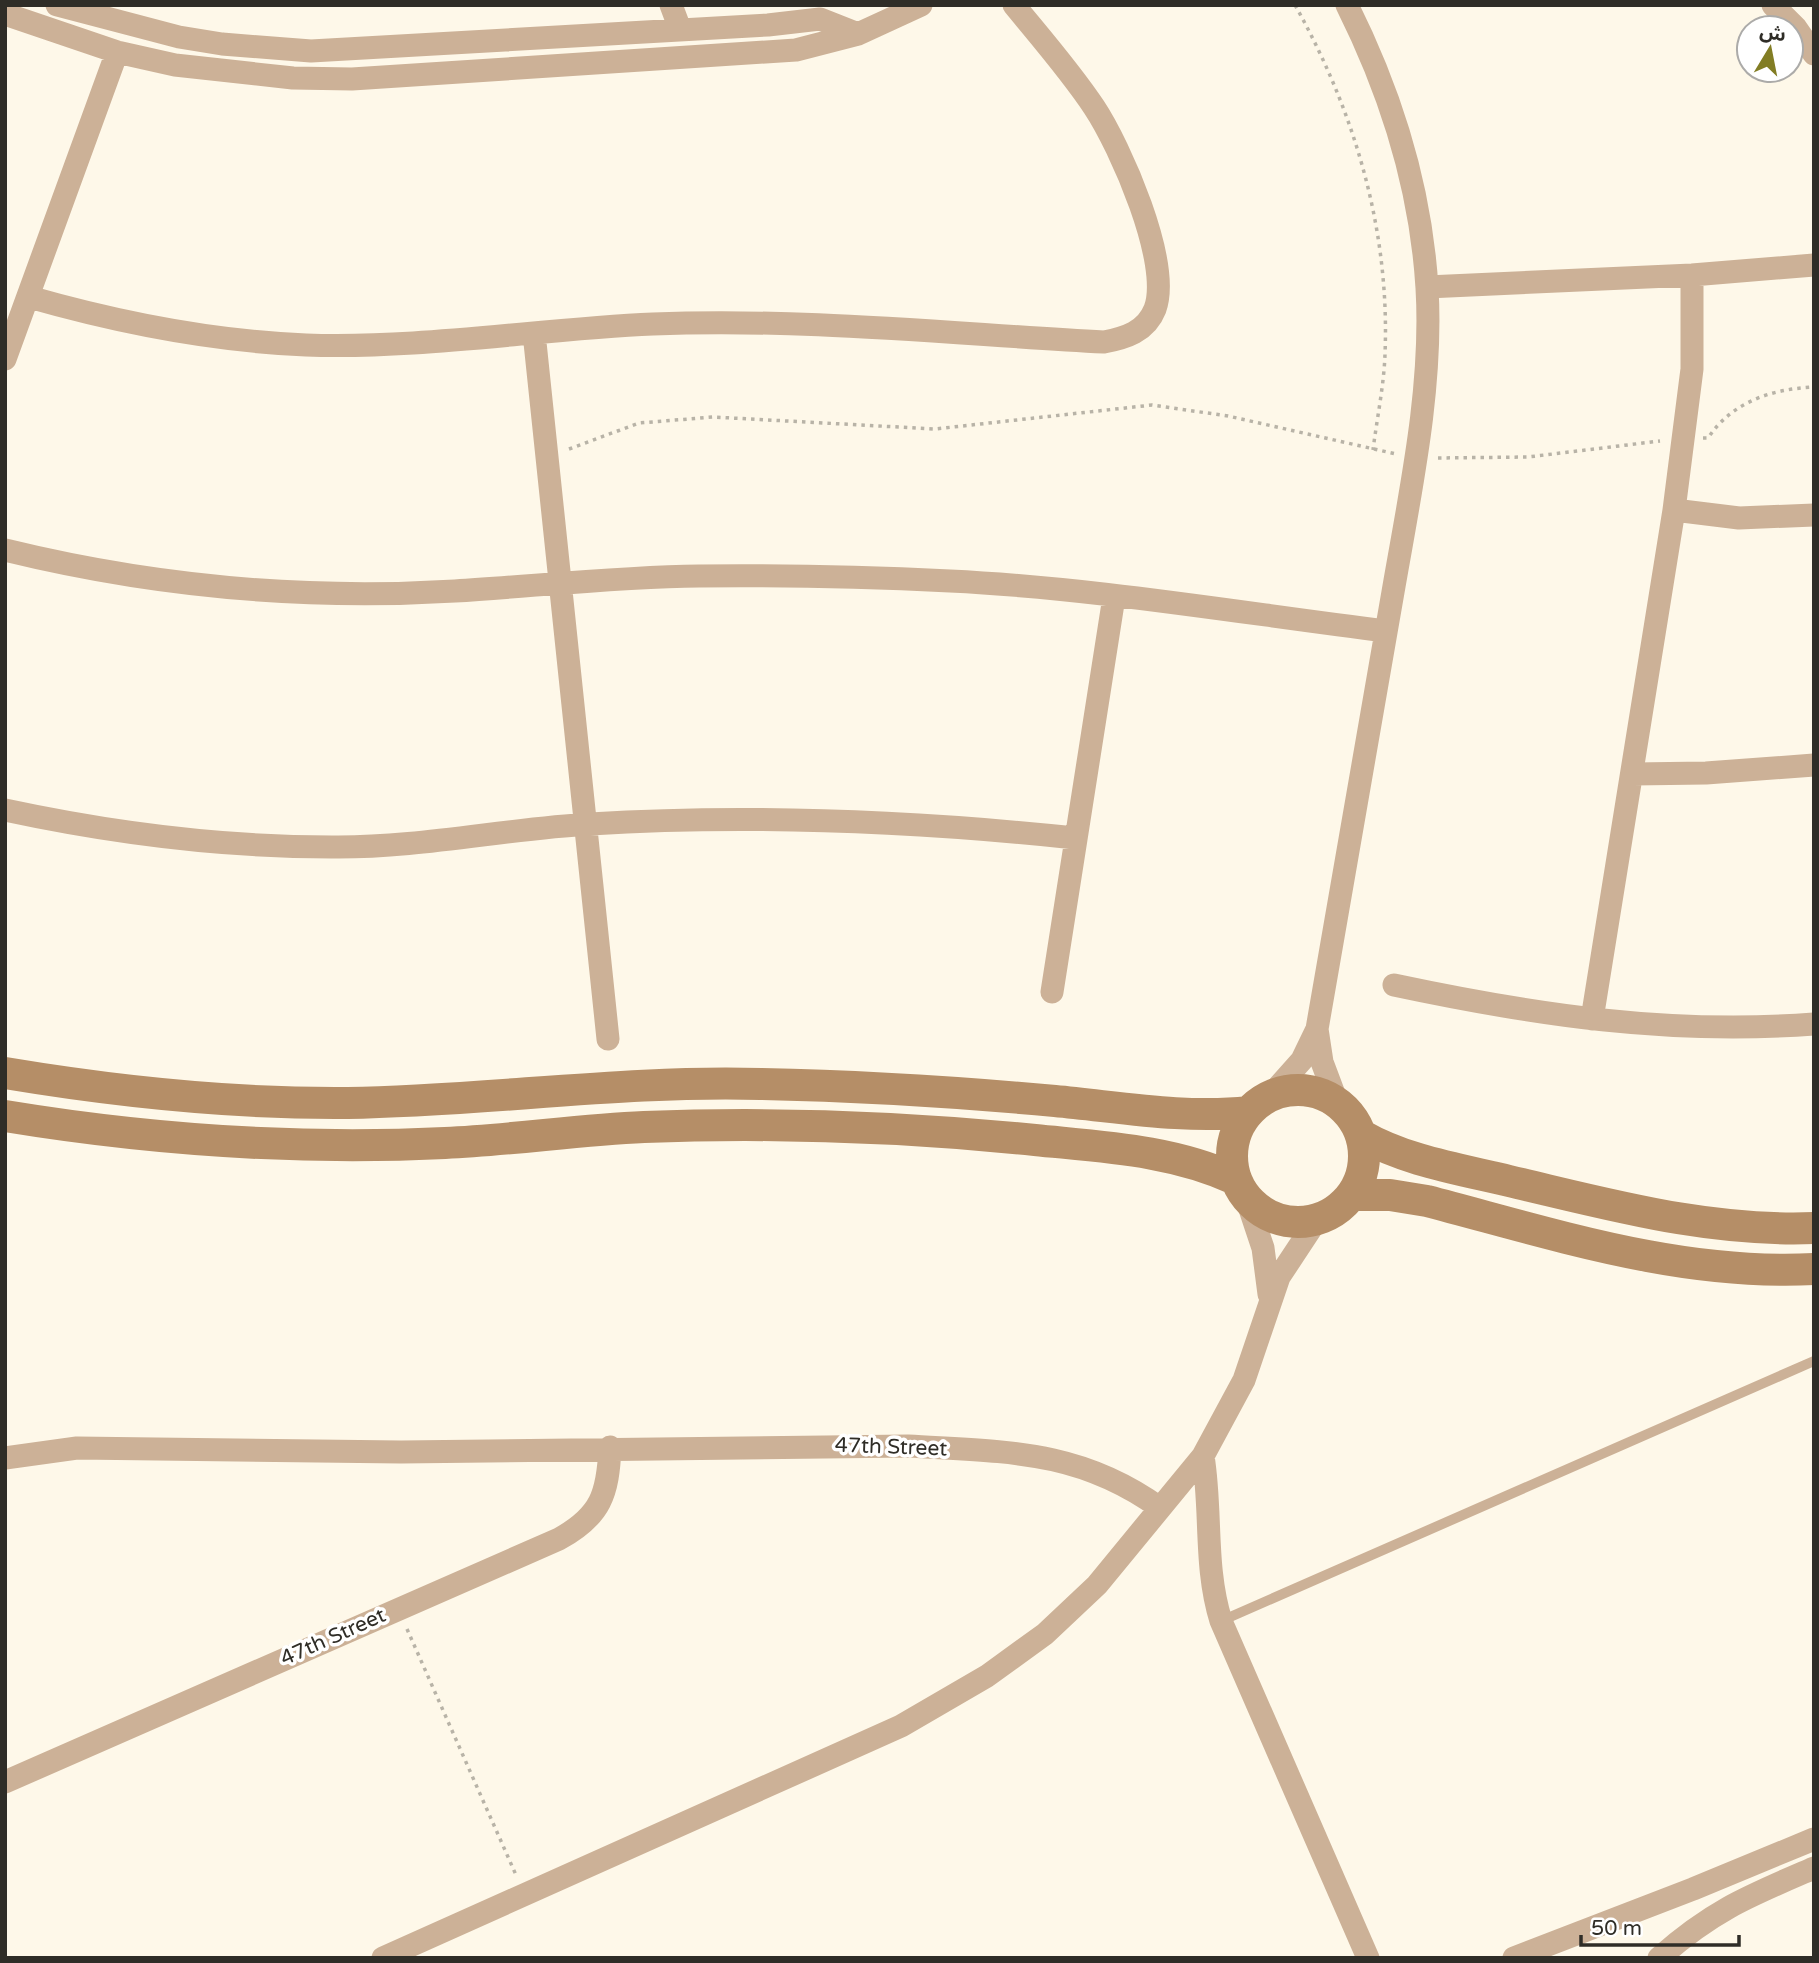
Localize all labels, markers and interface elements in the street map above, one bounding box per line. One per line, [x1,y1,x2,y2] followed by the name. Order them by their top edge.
[1735,14,1805,84] north arrow
[1758,20,1788,46] text: ش
[834,1433,948,1461] street label: 47th Street
[276,1603,390,1671] street label: 47th Street
[1581,1904,1738,1948] scale bar
[1591,1916,1642,1941] text: 50 m

